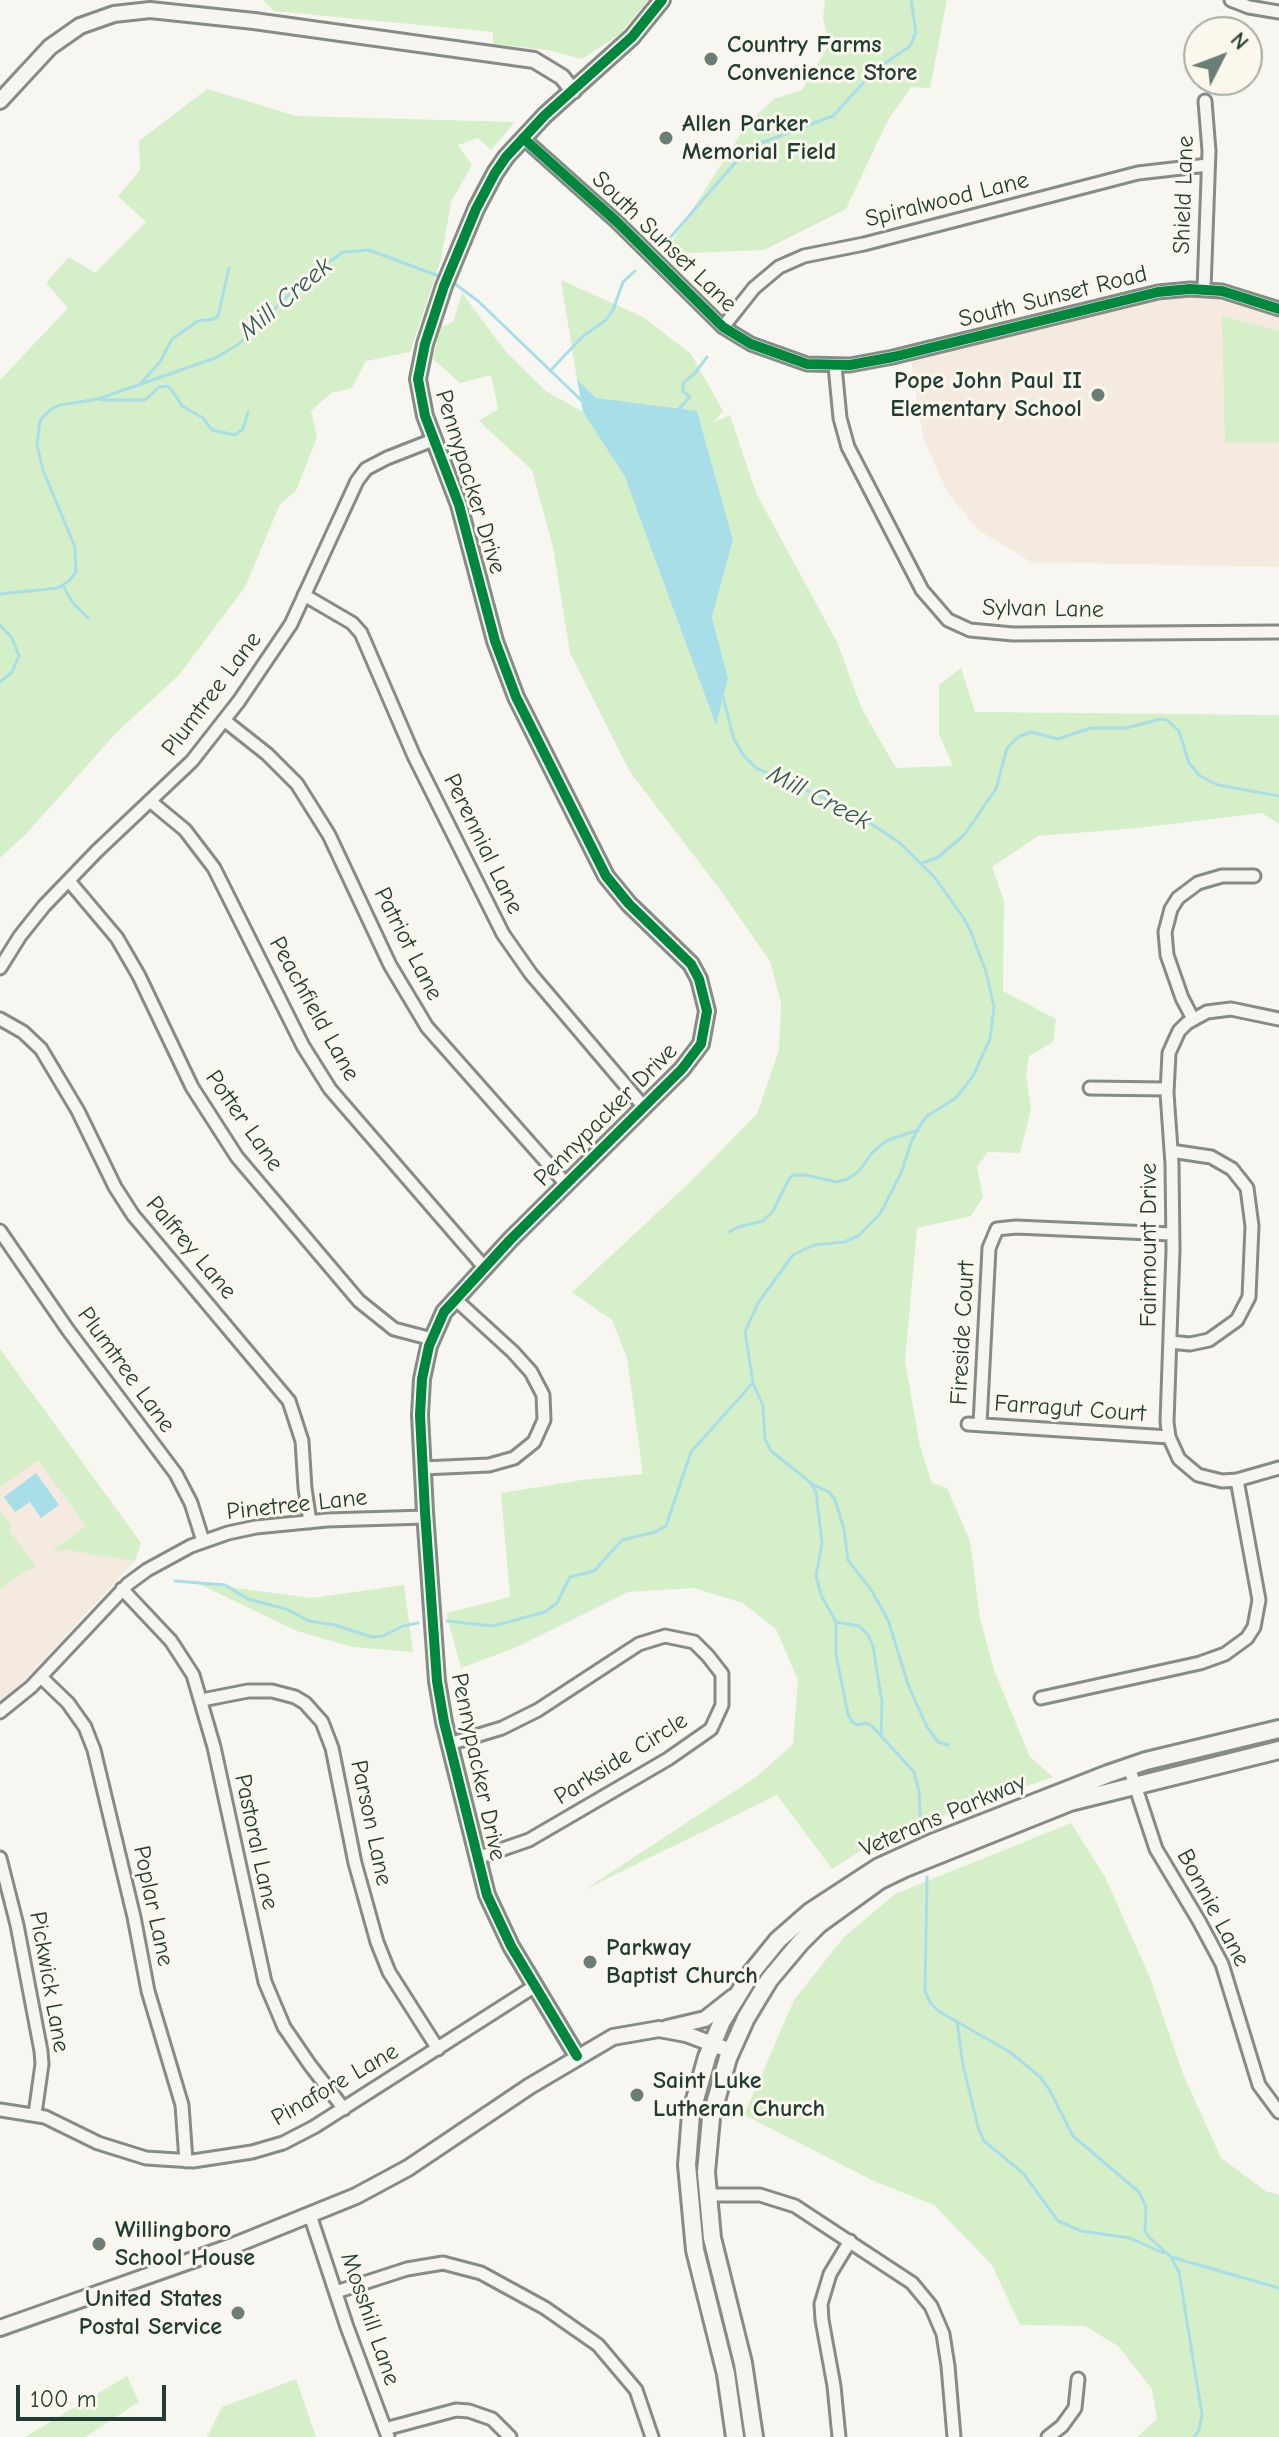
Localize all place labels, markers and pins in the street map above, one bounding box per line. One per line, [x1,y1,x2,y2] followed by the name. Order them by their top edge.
[727,31,917,87] place label: Country Farms Convenience Store
[702,50,720,68] marker: Country Farms Convenience Store
[682,110,836,166] place label: Allen Parker Memorial Field
[657,129,675,147] marker: Allen Parker Memorial Field
[890,367,1082,423] place label: Pope John Paul II Elementary School
[1089,386,1107,404] marker: Pope John Paul II Elementary School
[606,1934,758,1990] place label: Parkway Baptist Church
[581,1953,599,1971] marker: Parkway Baptist Church
[653,2067,825,2123] place label: Saint Luke Lutheran Church
[628,2086,646,2104] marker: Saint Luke Lutheran Church
[115,2216,255,2272] place label: Willingboro School House
[90,2235,108,2253] marker: Willingboro School House
[79,2285,222,2341] place label: United States Postal Service
[229,2304,247,2322] marker: United States Postal Service

